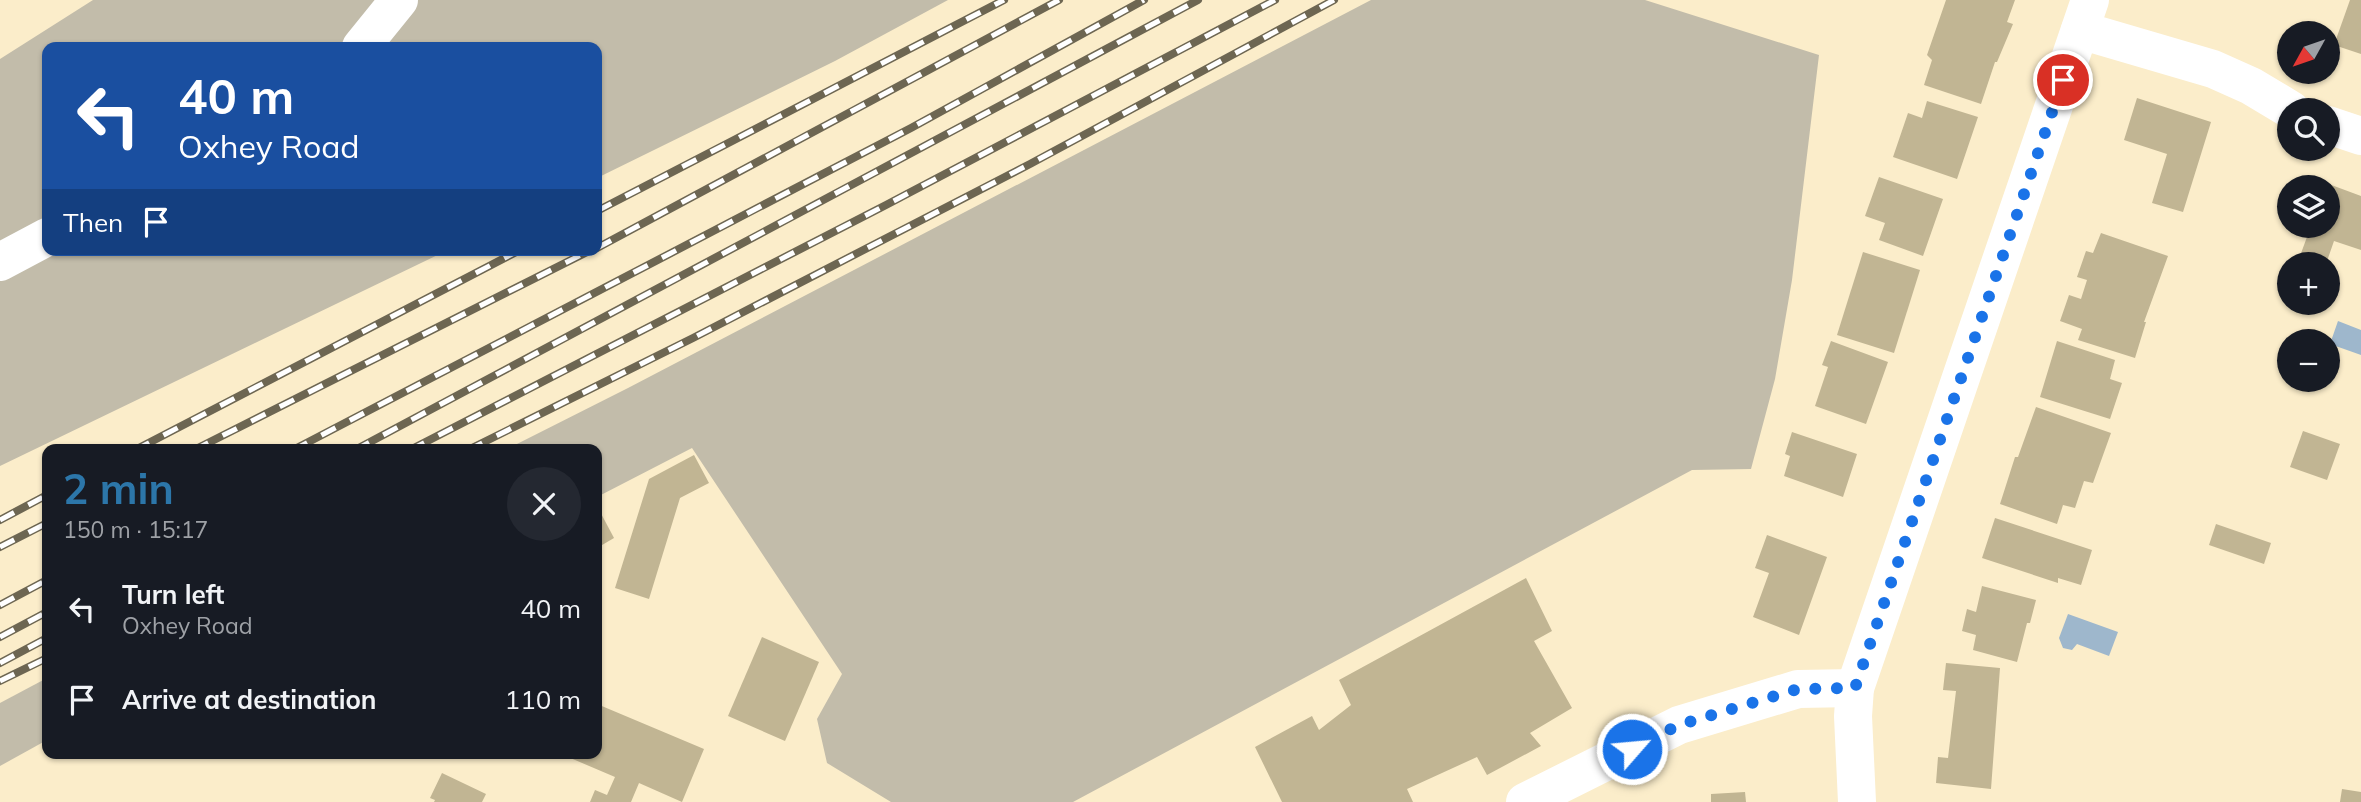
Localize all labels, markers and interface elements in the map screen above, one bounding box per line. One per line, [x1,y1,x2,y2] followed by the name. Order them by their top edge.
[2277,21,2340,84] north arrow
[2277,21,2340,392] map controls
[2033,50,2093,110] pin
[2044,61,2082,99] icon: arrive
[178,65,294,126] text: 40 m
[63,70,154,161] icon: left
[2277,98,2340,161] button: search
[178,126,360,166] text: Oxhey Road
[2277,175,2340,238] button: layers
[137,203,175,241] icon: arrive
[63,206,123,239] text: Then
[2277,252,2340,315] button: +
[2277,329,2340,392] button: −
[63,462,174,515] text: 2 min
[507,467,581,541] button: close
[63,515,208,544] text: 150 m · 15:17
[122,578,224,611] text: Turn left
[63,590,101,628] icon: left
[520,592,581,625] text: 40 m
[122,611,253,640] text: Oxhey Road
[63,681,101,719] icon: arrive
[122,683,377,716] text: Arrive at destination
[505,683,581,716] text: 110 m
[1595,712,1669,786] position arrow

